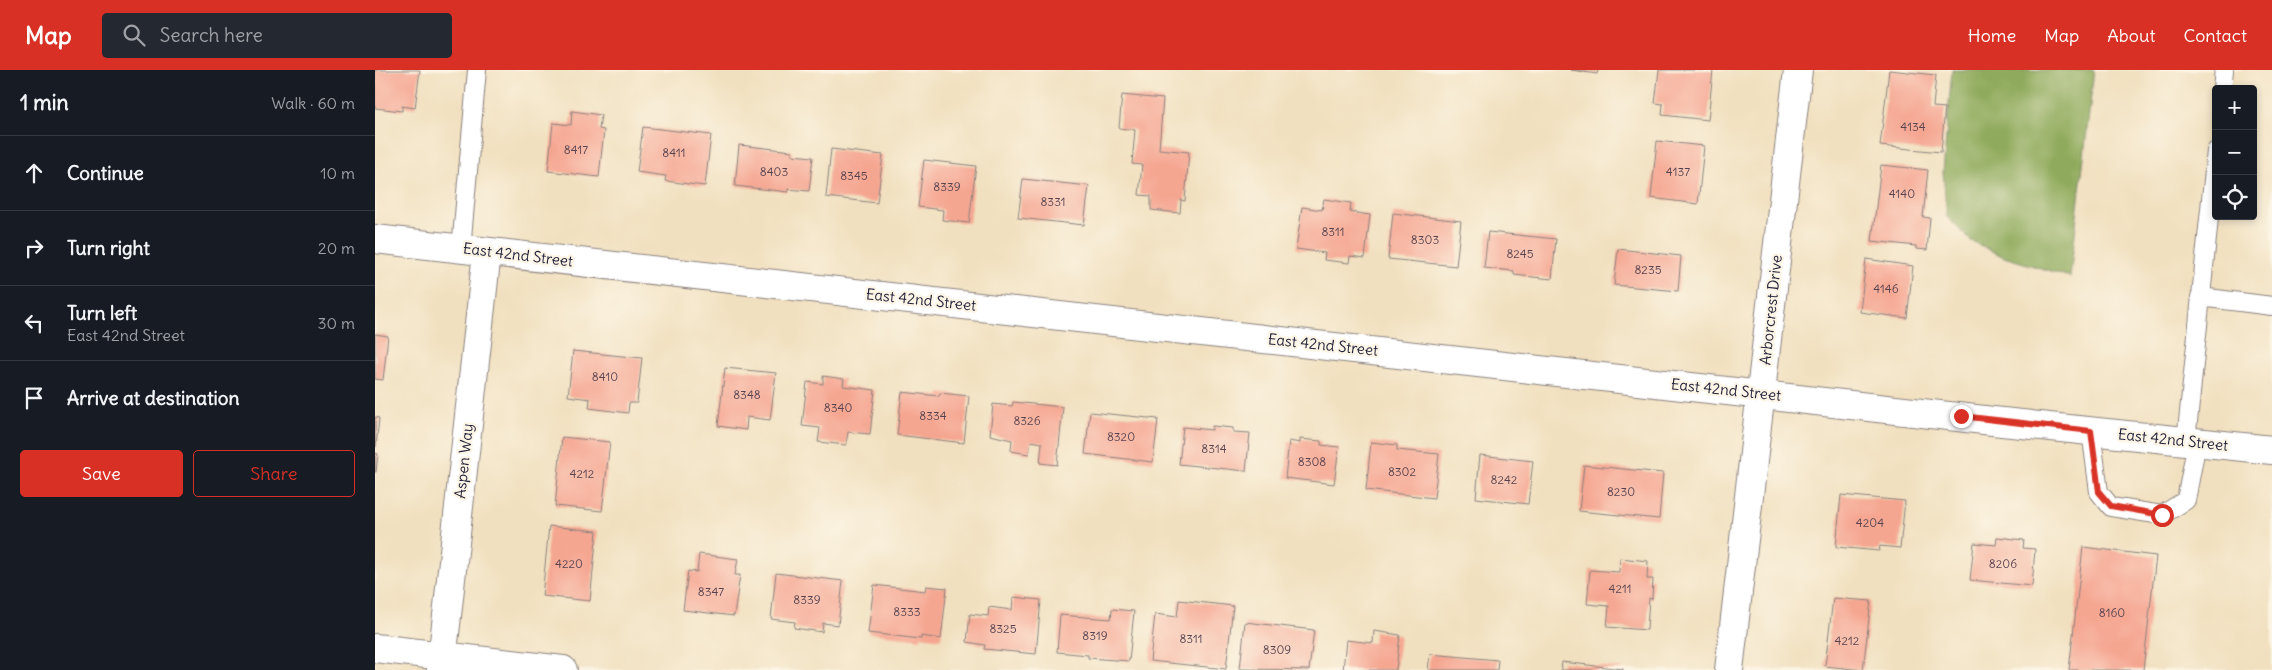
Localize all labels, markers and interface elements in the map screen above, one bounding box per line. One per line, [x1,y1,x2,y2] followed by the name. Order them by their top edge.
[102,13,452,58] search box
[25,20,72,50] text: Map
[120,21,148,49] icon: search
[160,23,263,47] text: Search here
[1968,24,2016,47] text: Home
[2044,24,2079,47] text: Map
[2107,24,2155,47] text: About
[2183,24,2247,47] text: Contact
[2212,85,2257,220] map controls
[2212,85,2257,130] button: +
[20,89,69,116] text: 1 min
[271,93,355,113] text: Walk · 60 m
[1900,119,1926,134] house number: 4134
[2212,130,2257,175] button: −
[564,142,588,157] house number: 8417
[662,145,686,160] house number: 8411
[20,159,48,187] icon: ahead
[67,161,144,185] text: Continue
[320,163,355,183] text: 10 m
[760,164,788,179] house number: 8403
[1666,164,1690,179] house number: 4137
[840,168,868,183] house number: 8345
[2212,175,2257,220] button: locate
[933,179,961,194] house number: 8339
[1889,186,1915,201] house number: 4140
[1040,194,1066,209] house number: 8331
[1321,224,1345,239] house number: 8311
[1411,232,1439,247] house number: 8303
[20,234,48,262] icon: right
[67,236,150,260] text: Turn right
[318,238,355,258] text: 20 m
[462,238,574,271] street label: East 42nd Street
[1506,246,1534,261] house number: 8245
[1755,254,1786,366] street label: Arborcrest Drive
[1634,262,1662,277] house number: 8235
[1873,281,1899,296] house number: 4146
[865,284,977,315] street label: East 42nd Street
[67,301,137,325] text: Turn left
[20,309,48,337] icon: left
[318,313,355,333] text: 30 m
[67,325,185,345] text: East 42nd Street
[1267,329,1379,360] street label: East 42nd Street
[592,369,618,384] house number: 8410
[1670,374,1782,405] street label: East 42nd Street
[20,384,48,412] icon: arrive
[67,386,240,410] text: Arrive at destination
[733,387,761,402] house number: 8348
[824,400,852,415] house number: 8340
[1950,405,1973,428] route end
[919,408,947,423] house number: 8334
[1013,413,1041,428] house number: 8326
[450,422,477,499] street label: Aspen Way
[2117,424,2229,455] street label: East 42nd Street
[1107,429,1135,444] house number: 8320
[1201,441,1227,456] house number: 8314
[20,450,183,497] button: Save
[193,450,355,497] button: Share
[1298,454,1326,469] house number: 8308
[1388,464,1417,479] house number: 8302
[570,466,595,481] house number: 4212
[1491,472,1518,487] house number: 8242
[1607,484,1635,499] house number: 8230
[2151,504,2174,527] route start
[1856,515,1884,530] house number: 4204
[555,556,583,571] house number: 4220
[1989,556,2017,571] house number: 8206
[1608,581,1632,596] house number: 4211
[698,584,724,599] house number: 8347
[793,592,821,607] house number: 8339
[893,604,921,619] house number: 8333
[2099,605,2125,620] house number: 8160
[989,621,1017,636] house number: 8325
[1082,628,1108,643] house number: 8319
[1179,631,1203,646] house number: 8311
[1835,633,1860,648] house number: 4212
[1263,642,1291,657] house number: 8309

